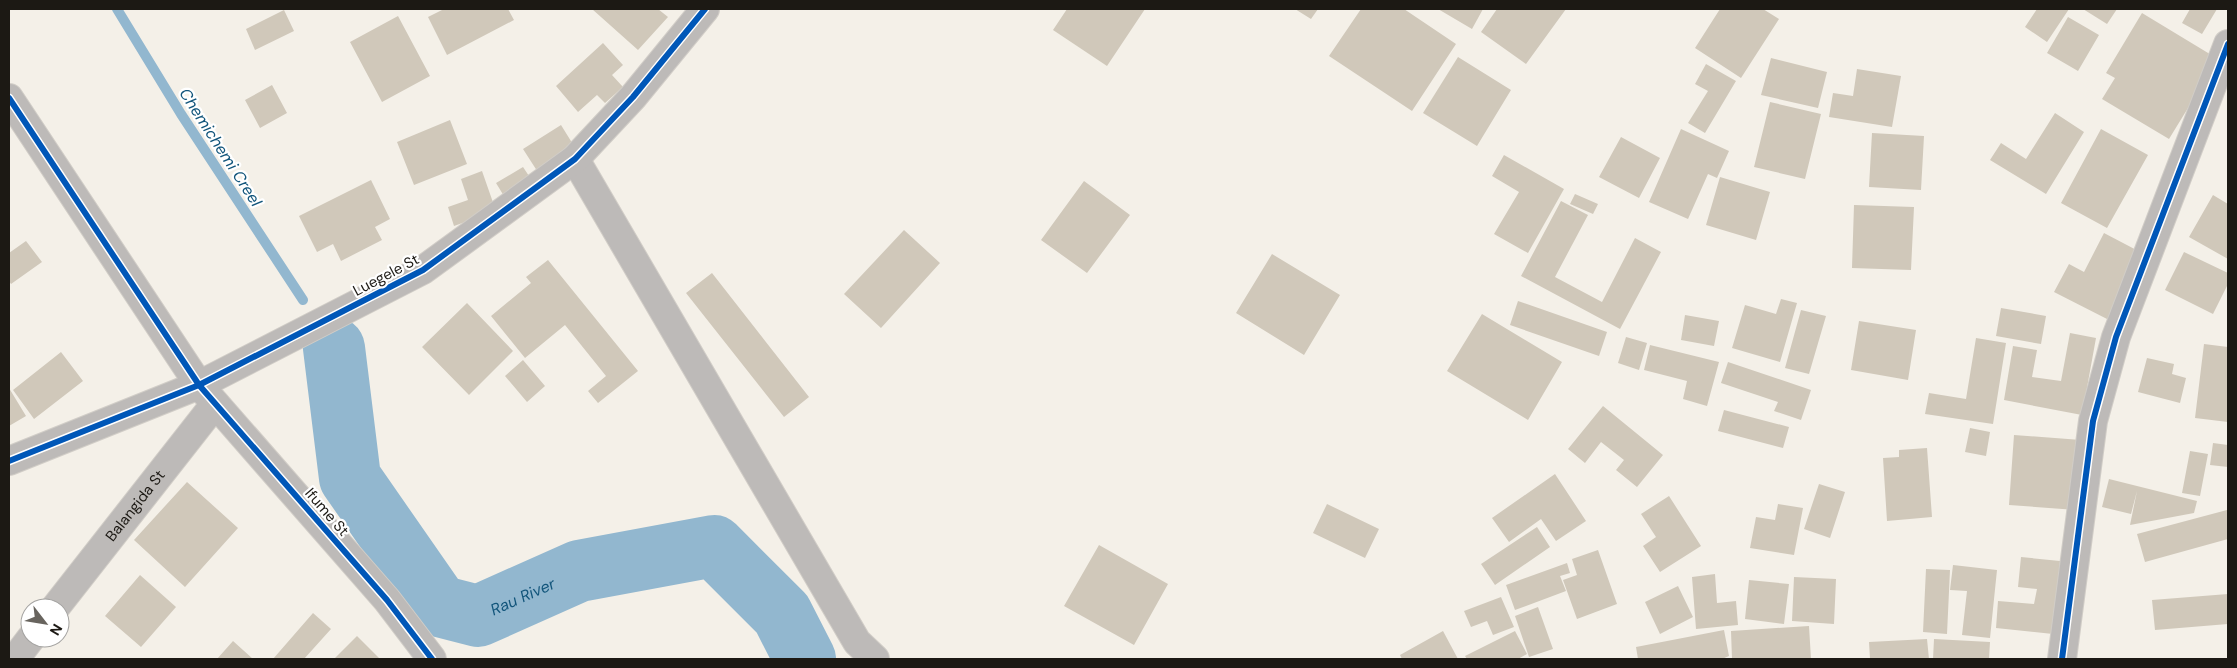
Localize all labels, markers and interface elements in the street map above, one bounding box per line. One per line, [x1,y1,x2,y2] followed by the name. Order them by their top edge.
[174,84,267,211] water label: Chemichemi Creel
[350,249,423,301] street label: Luegele St
[101,466,170,546] street label: Balangida St
[301,484,354,540] street label: Ifume St
[487,573,560,620] water label: Rau River
[20,598,70,648] north arrow
[46,621,66,639] text: N

